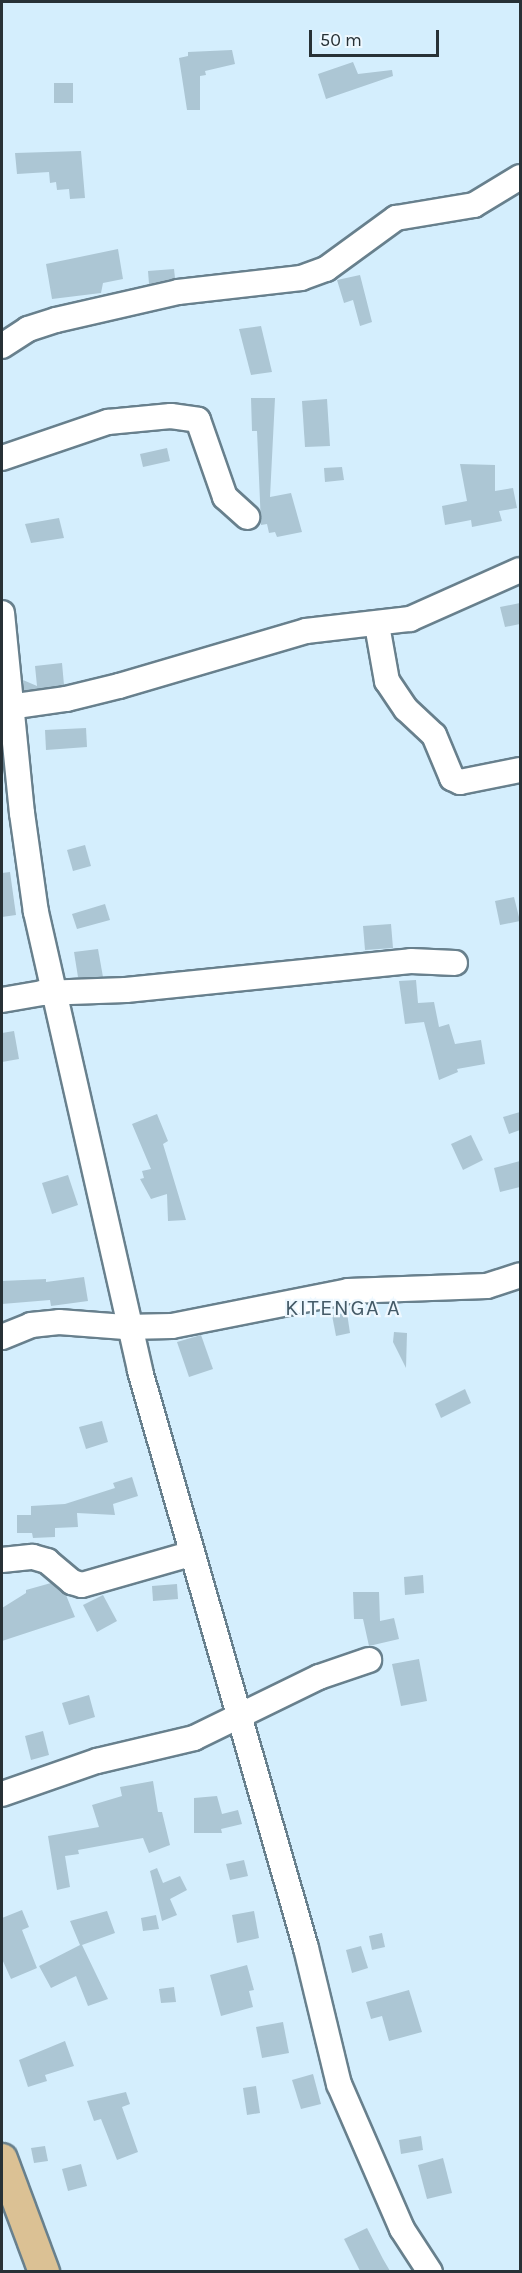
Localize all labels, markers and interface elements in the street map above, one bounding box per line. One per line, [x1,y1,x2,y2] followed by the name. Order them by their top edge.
[312,18,442,56] scale bar
[320,29,362,51] text: 50 m
[285,1296,401,1322] district label: KITENGA A

